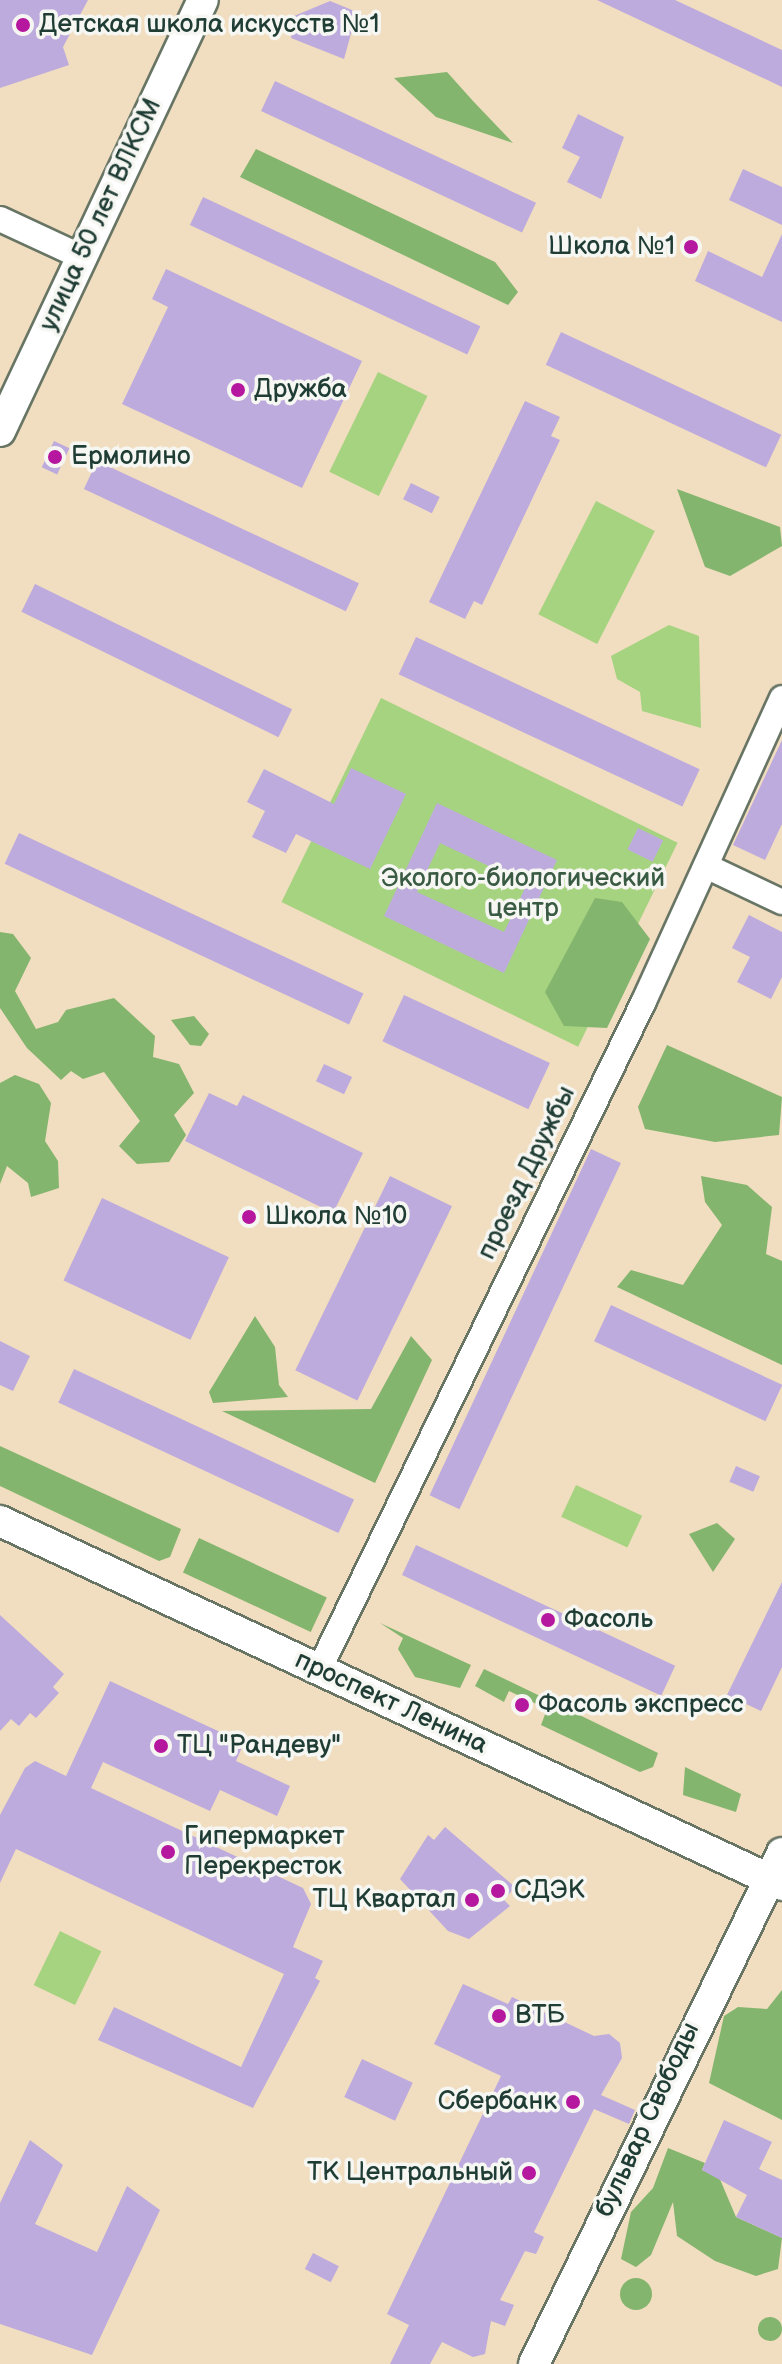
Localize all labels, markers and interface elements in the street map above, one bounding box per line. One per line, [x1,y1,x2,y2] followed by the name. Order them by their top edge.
[39,9,380,41] place label: Детская школа искусств №1
[14,16,32,34] marker: Детская школа искусств №1
[33,94,169,336] street label: улица 50 лет ВЛКСМ
[548,231,675,263] place label: Школа №1
[682,238,700,256] marker: Школа №1
[254,374,347,406] place label: Дружба
[229,381,247,399] marker: Дружба
[71,441,191,473] place label: Ермолино
[46,448,64,466] marker: Ермолино
[381,863,665,924] park label: Эколого-биологический центр
[472,1081,582,1265] street label: проезд Дружбы
[265,1201,407,1233] place label: Школа №10
[240,1208,258,1226] marker: Школа №10
[564,1604,653,1636] place label: Фасоль
[539,1611,557,1629] marker: Фасоль
[290,1645,492,1761] street label: проспект Ленина
[538,1689,744,1721] place label: Фасоль экспресс
[513,1696,531,1714] marker: Фасоль экспресс
[177,1730,341,1762] place label: ТЦ "Рандеву"
[152,1737,170,1755] marker: ТЦ "Рандеву"
[184,1821,345,1882] place label: Гипермаркет Перекресток
[159,1843,177,1861] marker: Гипермаркет Перекресток
[514,1875,584,1907] place label: СДЭК
[489,1882,507,1900] marker: СДЭК
[312,1884,456,1916] place label: ТЦ Квартал
[463,1891,481,1909] marker: ТЦ Квартал
[515,2000,565,2032] place label: ВТБ
[490,2007,508,2025] marker: ВТБ
[589,2018,707,2222] street label: бульвар Свободы
[438,2086,557,2118] place label: Сбербанк
[564,2093,582,2111] marker: Сбербанк
[307,2157,513,2189] place label: ТК Центральный
[520,2164,538,2182] marker: ТК Центральный

